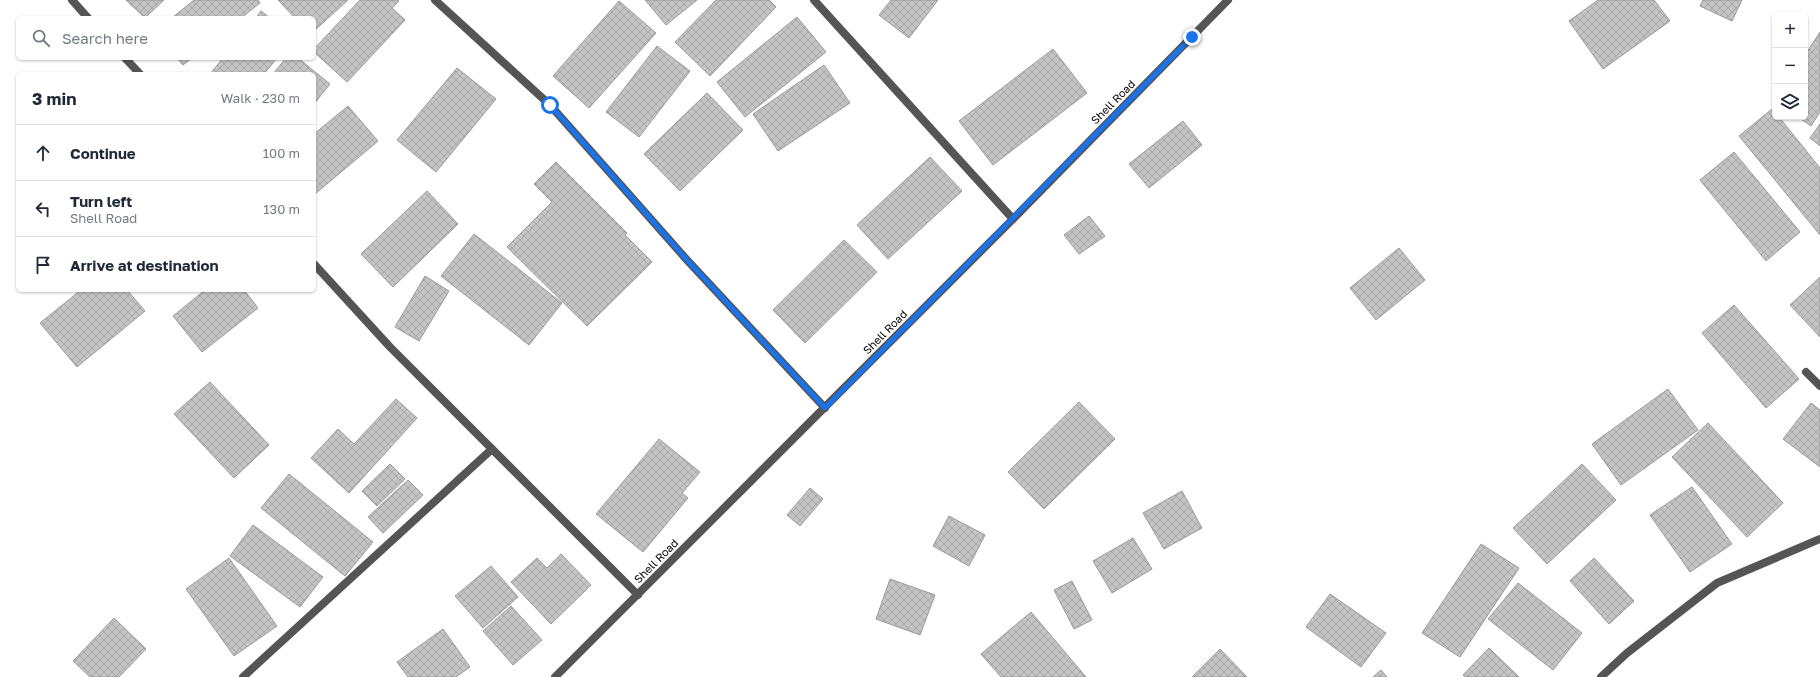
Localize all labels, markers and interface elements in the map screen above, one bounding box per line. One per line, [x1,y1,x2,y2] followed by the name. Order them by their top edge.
[1772,12,1808,120] map controls
[1772,12,1808,48] button: +
[16,16,316,60] search box
[30,27,52,49] icon: search
[1183,28,1201,46] route end
[62,29,148,47] text: Search here
[1772,48,1808,84] button: −
[1088,77,1137,126] street label: Shell Road
[1772,84,1808,120] button: layers
[32,88,76,109] text: 3 min
[221,90,300,106] text: Walk · 230 m
[541,96,559,114] route start
[32,142,54,164] icon: ahead
[70,144,136,162] text: Continue
[263,145,300,161] text: 100 m
[70,192,132,210] text: Turn left
[32,198,54,220] icon: left
[263,201,300,217] text: 130 m
[70,210,137,226] text: Shell Road
[32,254,54,276] icon: arrive
[70,256,219,274] text: Arrive at destination
[860,307,909,356] street label: Shell Road
[631,536,680,585] street label: Shell Road

